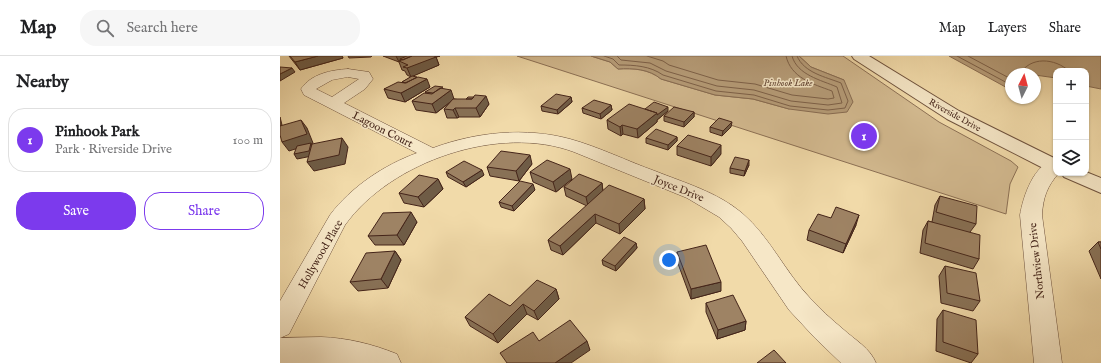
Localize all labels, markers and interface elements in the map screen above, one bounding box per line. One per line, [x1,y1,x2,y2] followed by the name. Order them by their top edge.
[80,10,360,46] search box
[20,16,56,40] text: Map
[94,17,116,39] icon: search
[126,18,198,37] text: Search here
[939,19,966,37] text: Map
[988,19,1027,37] text: Layers
[1049,19,1081,37] text: Share
[1005,68,1041,104] north arrow
[1053,68,1089,176] map controls
[1053,68,1089,104] button: +
[16,72,69,93] text: Nearby
[763,77,813,90] water label: Pinhook Lake
[927,97,983,134] street label: Riverside Drive
[1053,104,1089,140] button: −
[350,109,415,151] street label: Lagoon Court
[851,121,877,151] pin: 1
[55,122,140,141] text: Pinhook Park
[28,132,32,149] text: 1
[233,132,263,149] text: 100 m
[1053,140,1089,176] button: layers
[55,141,172,158] text: Park · Riverside Drive
[650,172,706,205] street label: Joyce Drive
[16,192,136,230] button: Save
[144,192,264,230] button: Share
[295,217,346,292] street label: Hollywood Place
[1026,222,1048,300] street label: Northview Drive
[659,250,679,270] your location

